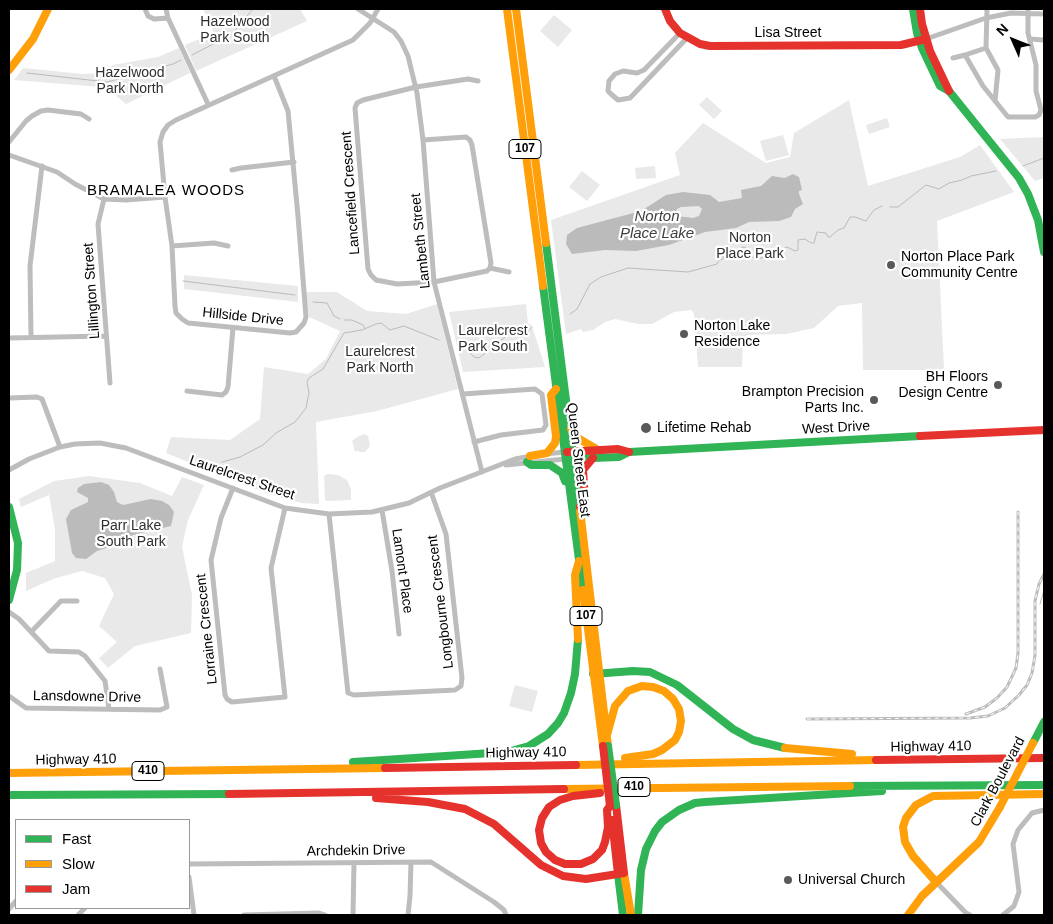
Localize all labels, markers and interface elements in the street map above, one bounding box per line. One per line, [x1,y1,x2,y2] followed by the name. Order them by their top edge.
[200,14,270,46] park label: Hazelwood Park South
[988,15,1038,65] north arrow
[993,20,1011,39] text: N
[755,25,821,41] street label: Lisa Street
[95,65,165,98] park label: Hazelwood Park North
[338,131,364,255] street label: Lancefield Crescent
[509,140,541,158] road number: 107
[85,182,247,200] district label: BRAMALEA WOODS
[408,193,434,289] street label: Lambeth Street
[620,208,694,243] water label: Norton Place Lake
[716,230,784,262] park label: Norton Place Park
[80,242,104,340] street label: Lillington Street
[901,249,1018,282] place label: Norton Place Park Community Centre
[885,259,897,271] marker: Norton Place Park Community Centre
[202,304,284,330] street label: Hillside Drive
[694,318,770,351] place label: Norton Lake Residence
[458,323,528,356] park label: Laurelcrest Park South
[678,328,690,340] marker: Norton Lake Residence
[345,344,415,377] park label: Laurelcrest Park North
[899,369,988,402] place label: BH Floors Design Centre
[992,379,1004,391] marker: BH Floors Design Centre
[742,384,864,417] place label: Brampton Precision Parts Inc.
[868,394,880,406] marker: Brampton Precision Parts Inc.
[563,402,593,518] street label: Queen Street East
[802,418,870,438] street label: West Drive
[657,420,751,436] place label: Lifetime Rehab
[639,421,653,435] marker: Lifetime Rehab
[187,452,297,504] street label: Laurelcrest Street
[96,518,166,550] park label: Parr Lake South Park
[388,527,416,615] street label: Lamont Place
[424,534,458,670] street label: Longbourne Crescent
[193,573,221,685] street label: Lorraine Crescent
[570,606,602,626] road number: 107
[33,688,141,706] street label: Lansdowne Drive
[967,734,1029,830] street label: Clark Boulevard
[890,738,972,756] street label: Highway 410
[485,744,567,762] street label: Highway 410
[35,751,117,769] street label: Highway 410
[132,761,164,780] road number: 410
[618,778,650,796] road number: 410
[15,819,190,909] legend
[62,830,91,847] text: Fast
[306,842,406,860] street label: Archdekin Drive
[62,855,95,872] text: Slow
[798,872,905,888] place label: Universal Church
[782,874,794,886] marker: Universal Church
[62,880,90,897] text: Jam

